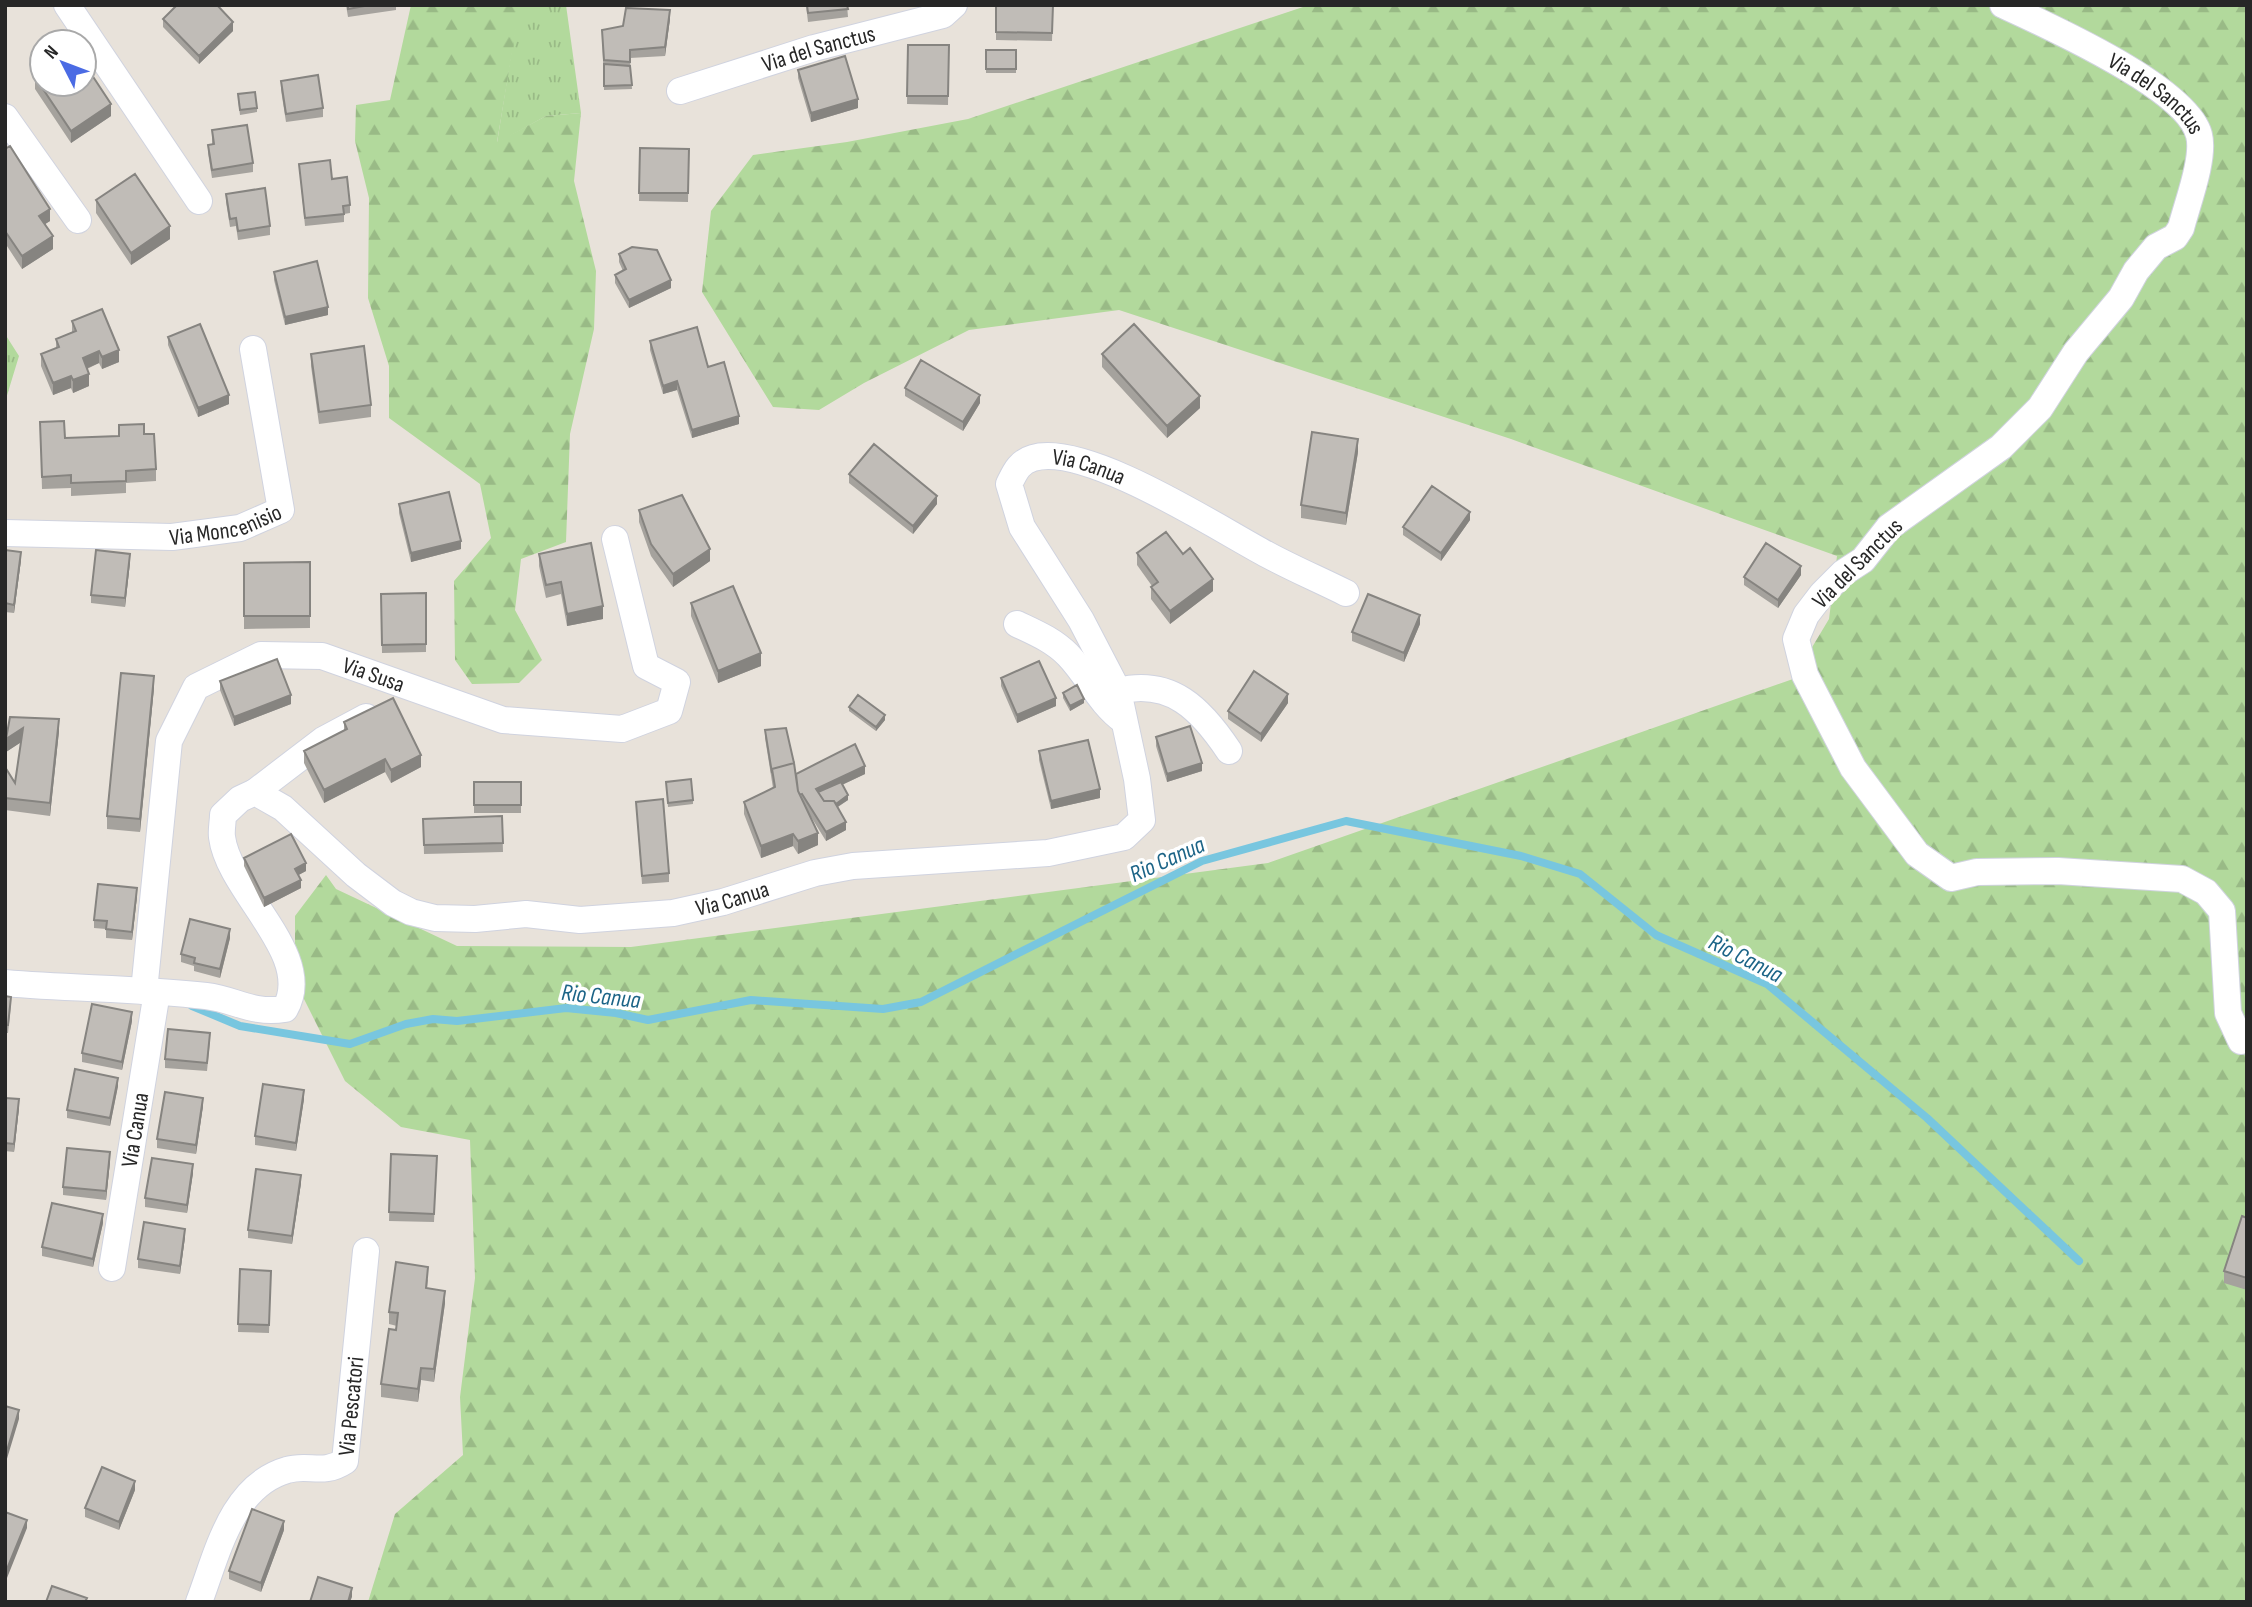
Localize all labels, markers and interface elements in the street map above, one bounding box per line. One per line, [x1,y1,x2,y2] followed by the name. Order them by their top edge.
[759,20,878,79] street label: Via del Sanctus
[28,28,98,98] north arrow
[40,41,63,64] text: N
[2103,47,2210,139] street label: Via del Sanctus
[1051,443,1130,491] street label: Via Canua
[168,498,286,552] street label: Via Moncenisio
[1807,513,1909,615] street label: Via del Sanctus
[339,651,408,699] street label: Via Susa
[1125,830,1210,889] water label: Rio Canua
[693,875,772,923] street label: Via Canua
[1704,928,1788,989] water label: Rio Canua
[560,978,642,1015] water label: Rio Canua
[116,1091,155,1169] street label: Via Canua
[333,1356,370,1457] street label: Via Pescatori

